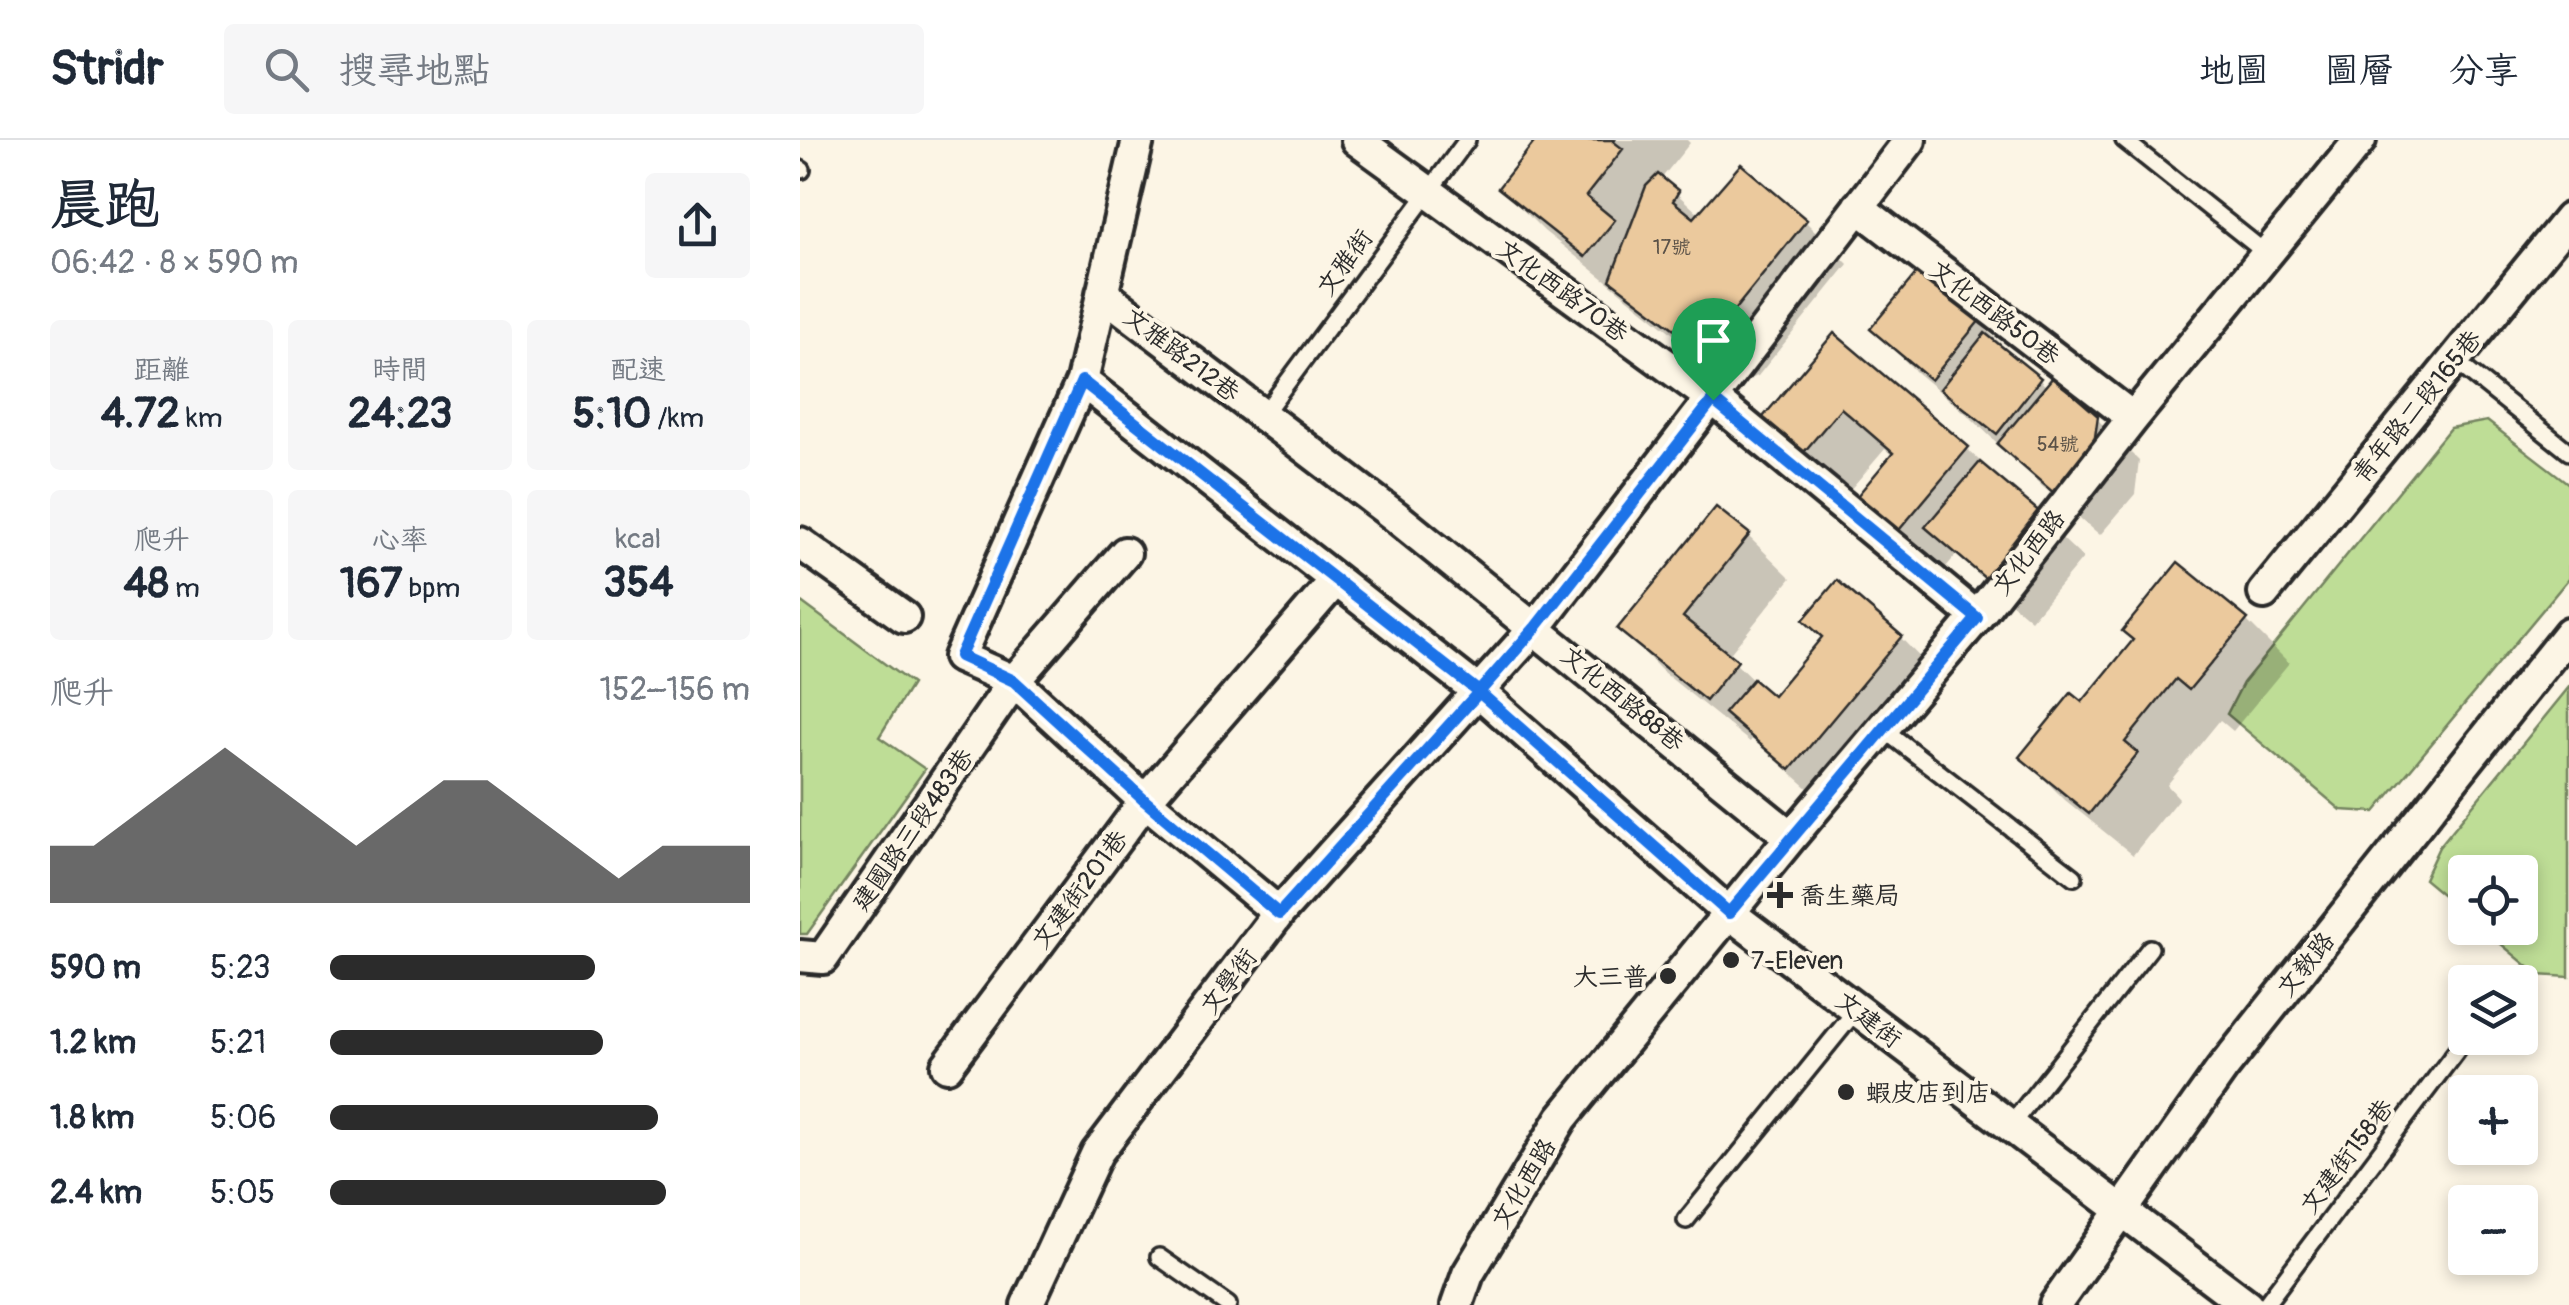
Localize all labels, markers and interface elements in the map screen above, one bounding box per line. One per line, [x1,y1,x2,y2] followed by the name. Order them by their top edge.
[224,24,924,114] search box
[50,39,164,99] text: Stridr
[259,42,314,97] icon: search
[339,47,491,95] text: 搜尋地點
[2199,49,2269,93] text: 地圖
[2324,49,2394,93] text: 圖層
[2449,49,2519,93] text: 分享
[50,171,160,240] text: 晨跑
[645,173,750,278] button: share
[1311,223,1380,302] street label: 文雅街
[1490,233,1634,349] street label: 文化西路70巷
[1653,235,1691,260] house number: 17號
[50,243,298,283] text: 06:42 · 8 × 590 m
[1923,254,2066,372] street label: 文化西路50巷
[1671,298,1756,401] pin
[1117,301,1245,409] street label: 文雅路212巷
[1686,313,1741,368] icon: arrive
[2346,324,2488,490] street label: 青年路二段165巷
[134,353,190,388] text: 距離
[372,353,428,388] text: 時間
[610,353,666,388] text: 配速
[101,388,180,440] text: 4.72
[348,388,452,440] text: 24:23
[572,388,652,440] text: 5:10
[180,401,223,436] text: km
[652,401,704,436] text: /km
[2037,432,2079,457] house number: 54號
[1986,504,2072,602] street label: 文化西路
[616,522,661,557] text: kcal
[134,523,190,558] text: 爬升
[372,523,428,558] text: 心率
[603,557,674,609] text: 354
[123,558,169,610] text: 48
[340,558,402,610] text: 167
[169,571,200,606] text: m
[402,571,460,606] text: bpm
[1554,640,1690,758] street label: 文化西路88巷
[600,670,750,710] text: 152–156 m
[50,673,114,713] text: 爬升
[846,743,981,917] street label: 建國路三段483巷
[1025,824,1135,955] street label: 文建街201巷
[2448,855,2538,1275] map controls
[2448,855,2538,945] button: locate
[1800,881,1900,912] place label: 喬生藥局
[1769,884,1791,906] marker: 喬生藥局
[2271,926,2342,1004] street label: 文教路
[1194,943,1264,1021] street label: 文學街
[1751,946,1843,977] place label: 7-Eleven
[50,948,141,988] text: 590 m
[210,948,271,988] text: 5:23
[1720,949,1742,971] marker: 7-Eleven
[1573,962,1648,993] place label: 大三普
[1657,965,1679,987] marker: 大三普
[2448,965,2538,1055] button: layers
[1829,985,1907,1055] street label: 文建街
[50,1023,136,1063] text: 1.2 km
[210,1023,266,1063] text: 5:21
[2448,1075,2538,1165] button: +
[1866,1078,1991,1109] place label: 蝦皮店到店
[1835,1081,1857,1103] marker: 蝦皮店到店
[2294,1093,2400,1221] street label: 文建街158巷
[50,1098,134,1138] text: 1.8 km
[210,1098,276,1138] text: 5:06
[1485,1133,1563,1235] street label: 文化西路
[50,1173,142,1213] text: 2.4 km
[210,1173,275,1213] text: 5:05
[2448,1185,2538,1275] button: −

